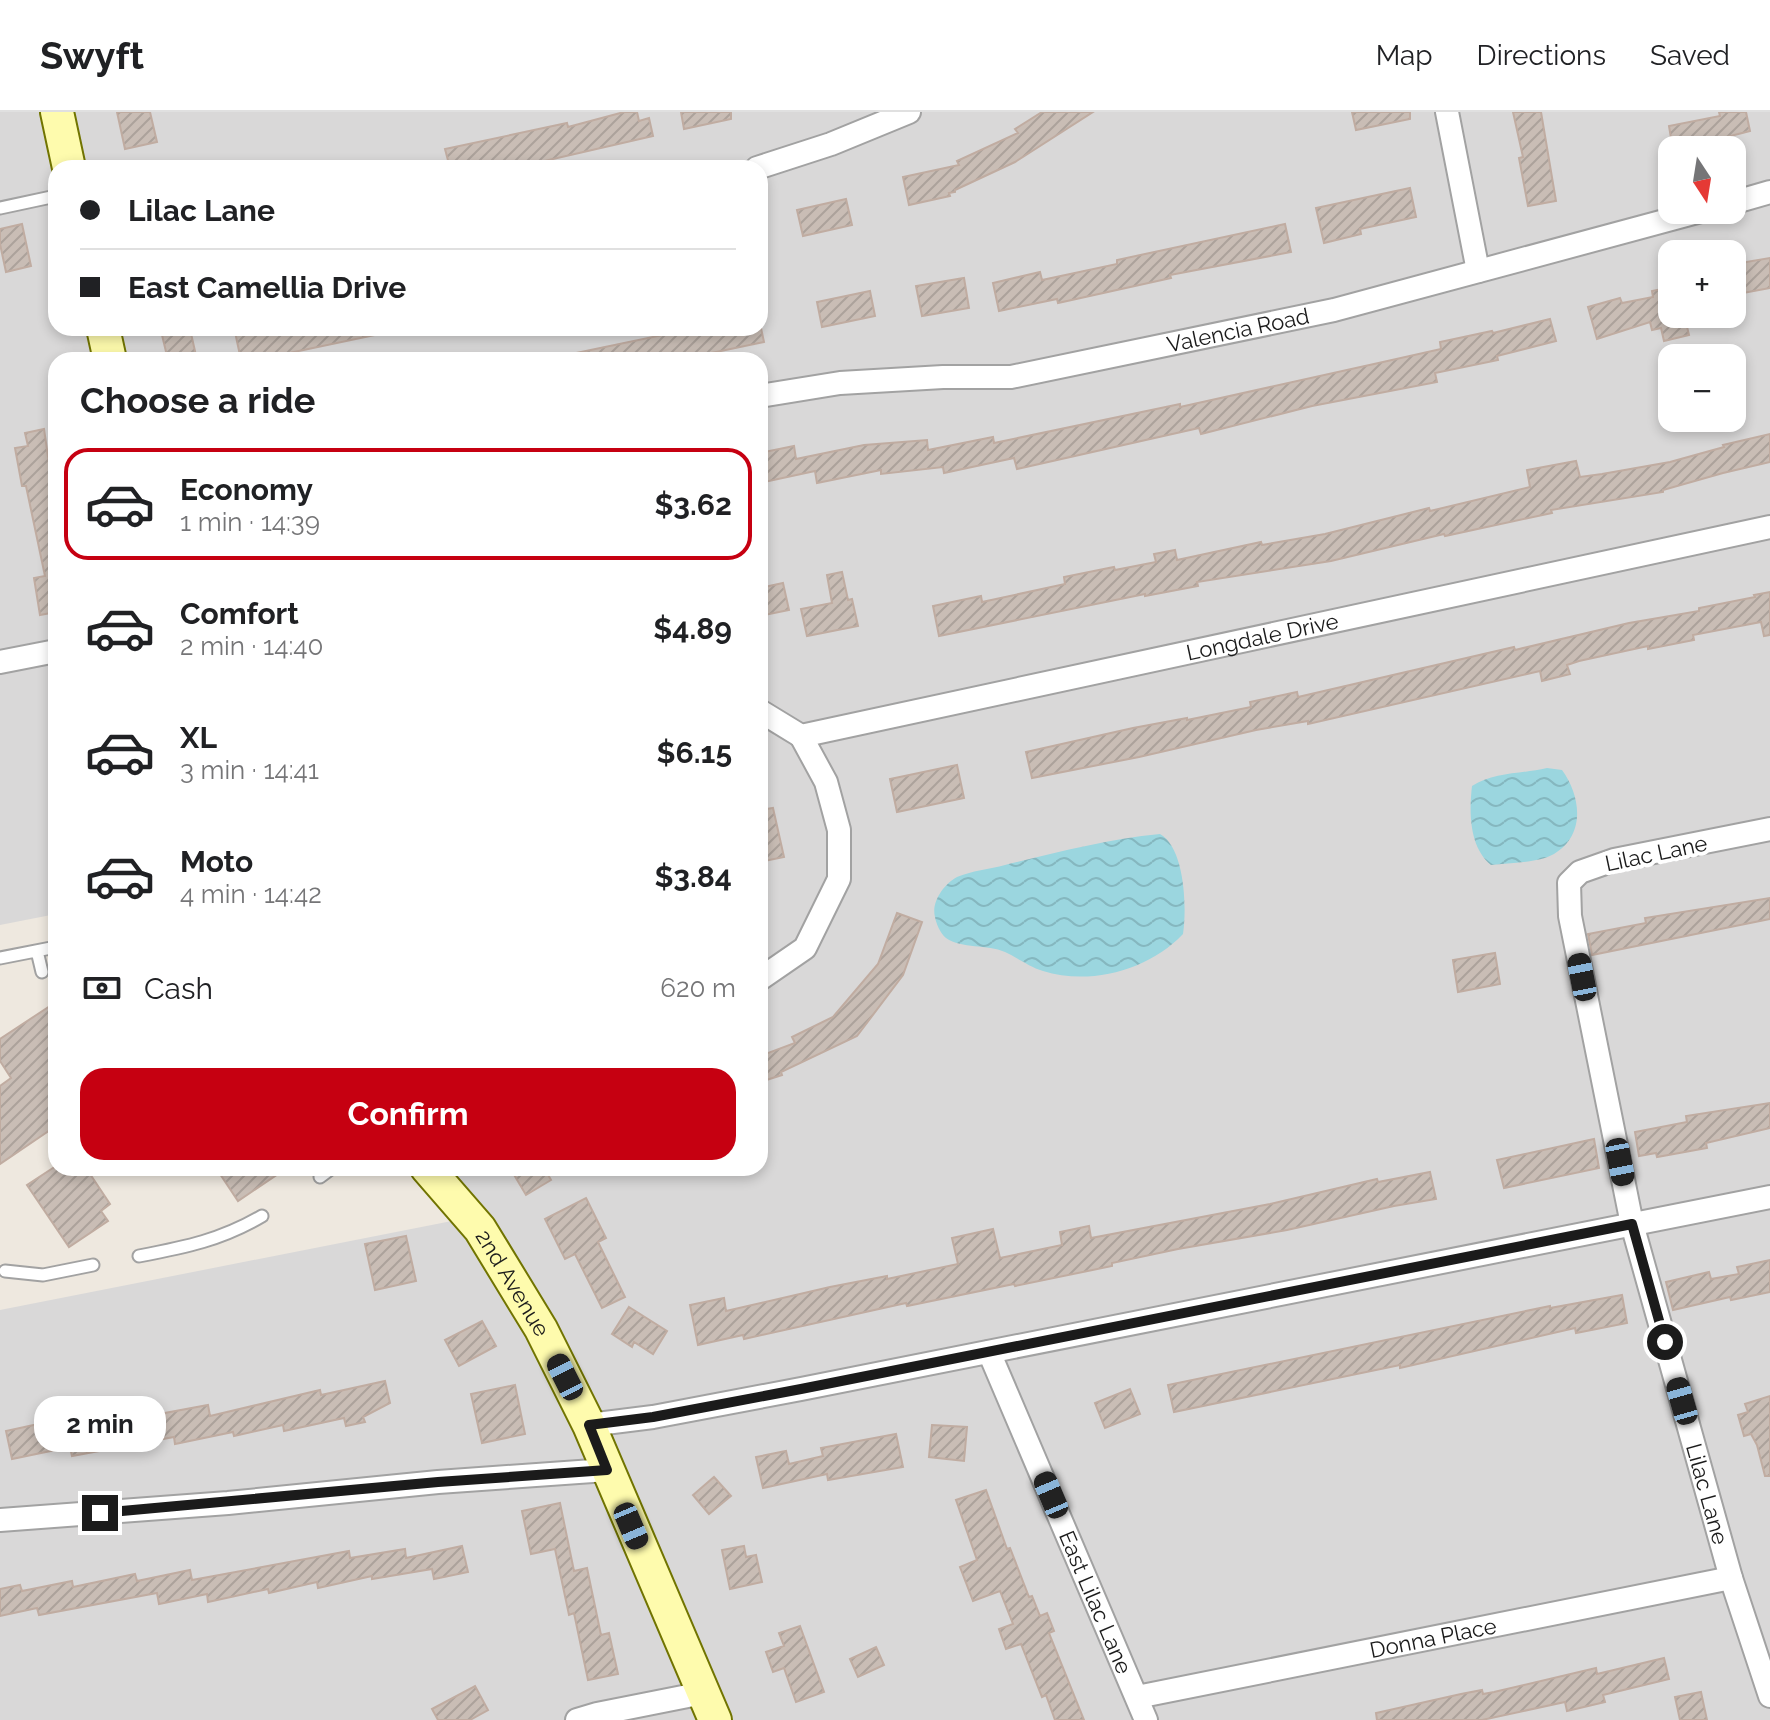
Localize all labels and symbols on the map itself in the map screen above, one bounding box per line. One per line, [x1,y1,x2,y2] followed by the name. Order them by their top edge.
[1658,136,1746,224] north arrow
[1164,302,1311,357] street label: Valencia Road
[1184,607,1341,666] street label: Longdale Drive
[1603,829,1710,877] street label: Lilac Lane
[1566,951,1598,1003] car
[1604,1136,1636,1188] car
[471,1225,555,1341] street label: 2nd Avenue
[1647,1324,1683,1360] route start
[543,1350,587,1404] car
[1664,1375,1700,1427] car
[34,1397,166,1453] callout: 2 min
[1681,1440,1734,1547] street label: Lilac Lane
[1031,1468,1071,1522] car
[82,1495,118,1531] route end
[611,1499,651,1553] car
[1054,1527,1138,1678] street label: East Lilac Lane
[1367,1612,1499,1663] street label: Donna Place

